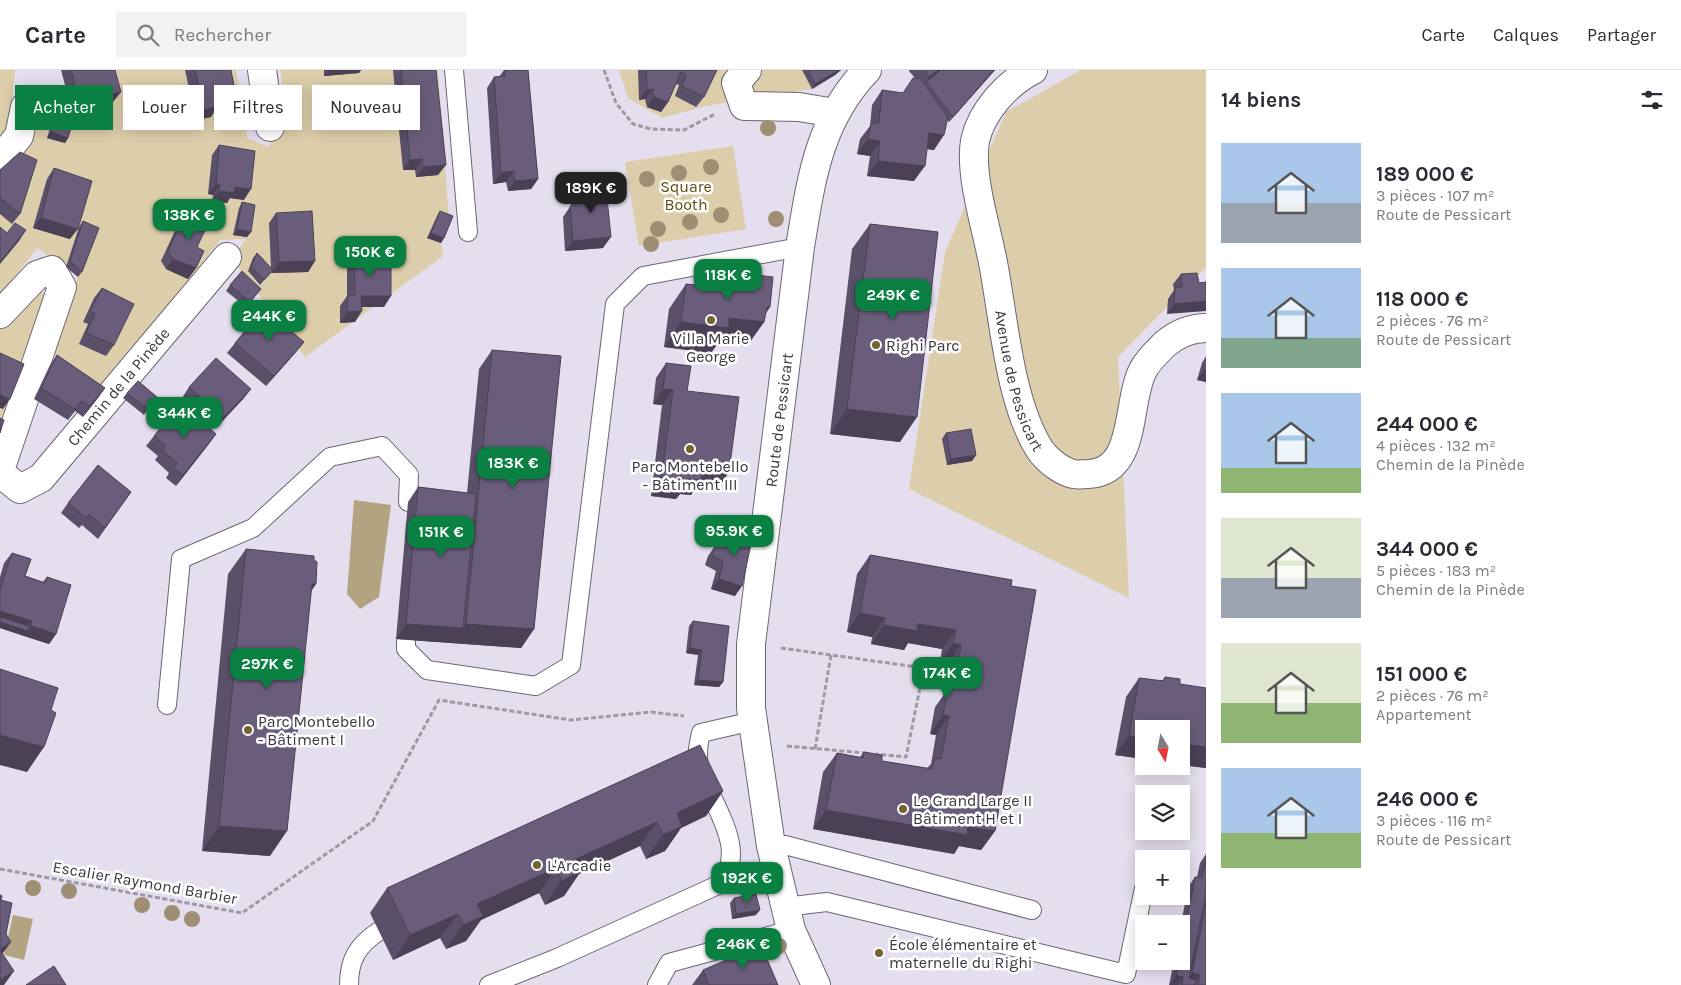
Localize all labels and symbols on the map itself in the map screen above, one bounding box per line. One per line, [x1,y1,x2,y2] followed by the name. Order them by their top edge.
[550,172,632,214] pin: 189K €
[660,177,712,214] park label: Square Booth
[148,198,230,241] pin: 138K €
[329,236,411,278] pin: 150K €
[687,258,769,301] pin: 118K €
[852,278,934,321] pin: 249K €
[228,300,310,342] pin: 244K €
[991,309,1047,455] street label: Avenue de Pessicart
[705,314,717,326] marker: Villa Marie George
[63,324,174,450] street label: Chemin de la Pinède
[673,329,749,366] place label: Villa Marie George
[886,336,960,355] place label: Righi Parc
[870,339,882,351] marker: Righi Parc
[761,352,797,488] street label: Route de Pessicart
[143,396,225,439] pin: 344K €
[684,443,696,455] marker: Parc Montebello - Bâtiment III
[472,446,554,489] pin: 183K €
[631,457,749,494] place label: Parc Montebello - Bâtiment III
[688,514,780,557] pin: 95.9K €
[400,516,482,558] pin: 151K €
[226,648,308,690] pin: 297K €
[906,656,988,699] pin: 174K €
[258,712,375,749] place label: Parc Montebello - Bâtiment I
[1135,720,1190,775] north arrow
[242,724,254,736] marker: Parc Montebello - Bâtiment I
[913,791,1032,828] place label: Le Grand Large II Bâtiment H et I
[897,803,909,815] marker: Le Grand Large II Bâtiment H et I
[547,856,611,875] place label: L'Arcadie
[51,857,239,908] street label: Escalier Raymond Barbier
[531,859,543,871] marker: L'Arcadie
[706,862,788,904] pin: 192K €
[702,928,784,970] pin: 246K €
[889,935,1037,972] place label: École élémentaire et maternelle du Righi
[873,947,885,959] marker: École élémentaire et maternelle du Righi

